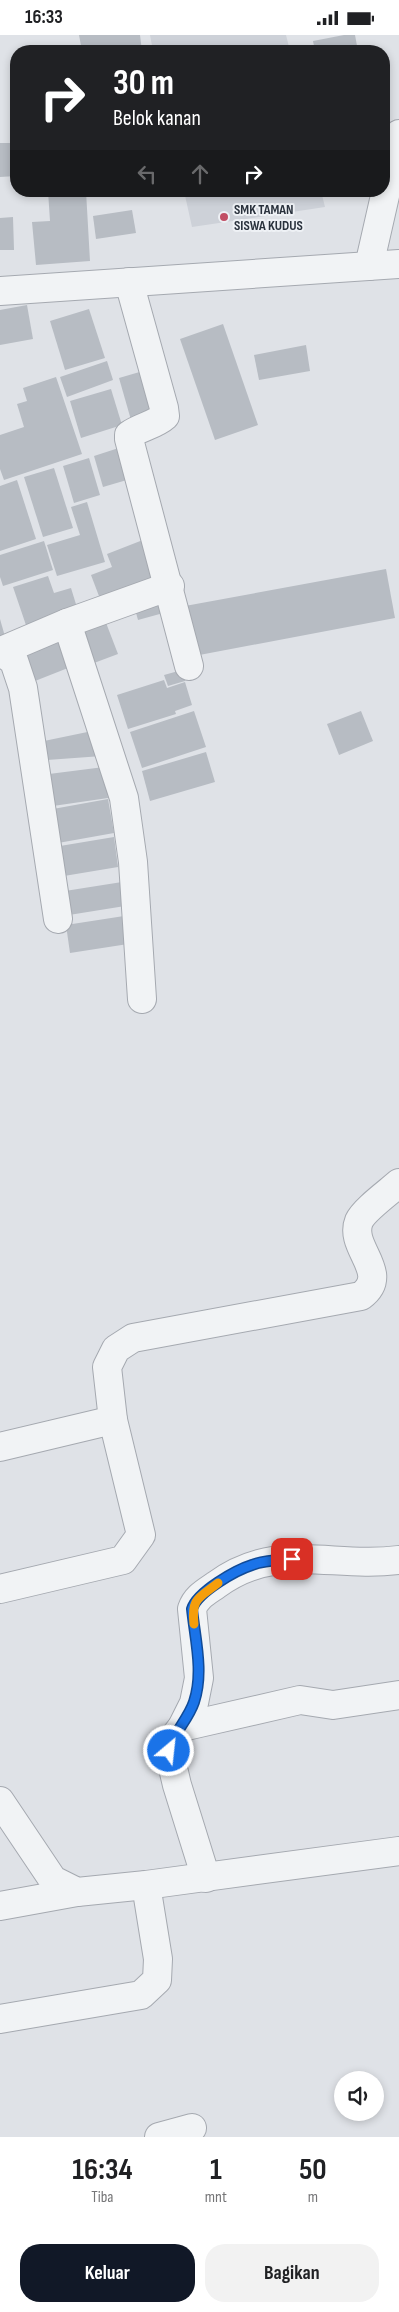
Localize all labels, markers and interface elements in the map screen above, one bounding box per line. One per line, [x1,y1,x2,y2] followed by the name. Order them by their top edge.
[25,6,63,29] text: 16:33
[113,62,174,105] text: 30 m
[30,65,95,130] icon: right
[113,105,201,132] text: Belok kanan
[133,160,161,188] icon: left
[186,160,214,188] icon: ahead
[239,160,267,188] icon: right
[234,201,303,234] place label: SMK TAMAN SISWA KUDUS
[218,211,230,223] marker: SMK TAMAN SISWA KUDUS
[271,1538,313,1580] pin
[278,1545,306,1573] icon: arrive
[142,1724,194,1776] position arrow
[334,2071,384,2121] map controls
[334,2071,384,2121] button: sound
[72,2152,132,2188] text: 16:34
[210,2152,222,2188] text: 1
[299,2152,327,2188] text: 50
[91,2188,113,2207] text: Tiba
[205,2188,227,2207] text: mnt
[308,2188,318,2207] text: m
[20,2244,195,2302] button: Keluar
[205,2244,379,2302] button: Bagikan

